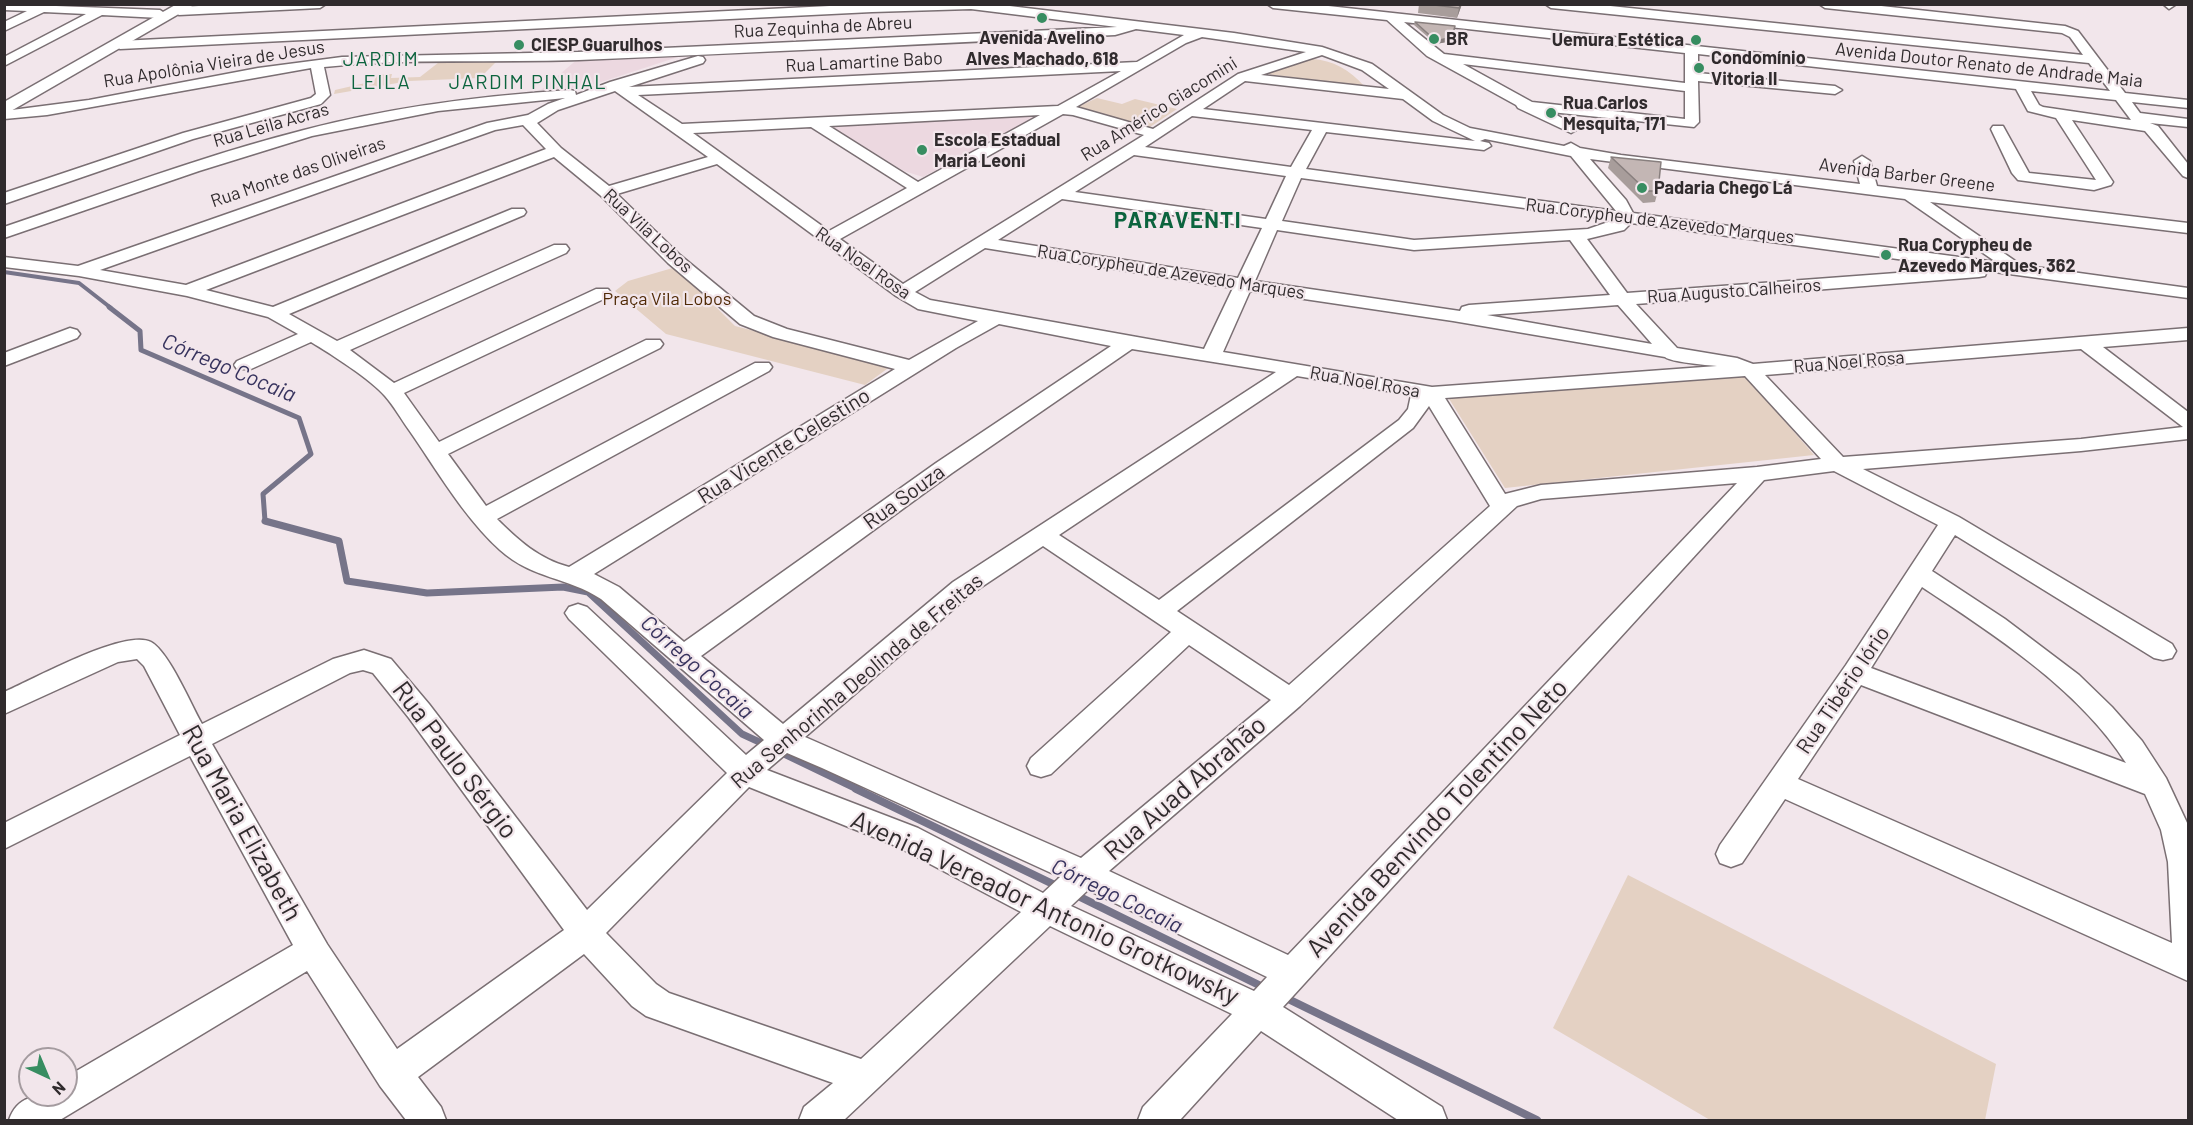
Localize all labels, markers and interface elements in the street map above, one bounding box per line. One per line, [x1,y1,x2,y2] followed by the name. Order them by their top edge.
[1035,11,1049,25] marker: Avenida Avelino Alves Machado, 618
[733,12,913,42] street label: Rua Zequinha de Abreu
[966,27,1118,70] place label: Avenida Avelino Alves Machado, 618
[1446,28,1468,50] place label: BR
[1552,29,1684,51] place label: Uemura Estética
[1427,32,1441,46] marker: BR
[1689,33,1703,47] marker: Uemura Estética
[531,34,663,56] place label: CIESP Guarulhos
[102,36,326,92] street label: Rua Apolônia Vieira de Jesus
[512,38,526,52] marker: CIESP Guarulhos
[1834,38,2144,92] street label: Avenida Doutor Renato de Andrade Maia
[343,47,419,94] district label: JARDIM LEILA
[785,47,943,77] street label: Rua Lamartine Babo
[1711,47,1806,90] place label: Condomínio Vitoria II
[1077,52,1241,166] street label: Rua Américo Giacomini
[1692,61,1706,75] marker: Condomínio Vitoria II
[449,70,607,94] district label: JARDIM PINHAL
[1563,92,1666,134] place label: Rua Carlos Mesquita, 171
[211,98,331,152] street label: Rua Leila Acras
[1544,106,1558,120] marker: Rua Carlos Mesquita, 171
[934,129,1060,172] place label: Escola Estadual Maria Leoni
[208,132,388,212] street label: Rua Monte das Oliveiras
[915,143,929,157] marker: Escola Estadual Maria Leoni
[1818,153,1996,197] street label: Avenida Barber Greene
[1654,177,1792,199] place label: Padaria Chego Lá
[1635,181,1649,195] marker: Padaria Chego Lá
[599,184,697,278] street label: Rua Vila Lobos
[1525,194,1795,248] street label: Rua Corypheu de Azevedo Marques
[1114,208,1242,234] district label: PARAVENTI
[811,222,915,304] street label: Rua Noel Rosa
[1898,234,2076,276] place label: Rua Corypheu de Azevedo Marques, 362
[1036,240,1306,304] street label: Rua Corypheu de Azevedo Marques
[1879,248,1893,262] marker: Rua Corypheu de Azevedo Marques, 362
[1646,274,1822,308] street label: Rua Augusto Calheiros
[603,288,731,310] park label: Praça Vila Lobos
[158,328,300,408] water label: Córrego Cocaia
[1793,346,1905,378] street label: Rua Noel Rosa
[1308,362,1422,402] street label: Rua Noel Rosa
[693,383,875,509] street label: Rua Vicente Celestino
[859,459,949,535] street label: Rua Souza
[726,568,988,794] street label: Rua Senhorinha Deolinda de Freitas
[635,609,759,725] water label: Córrego Cocaia
[1791,621,1895,759] street label: Rua Tibério Iório
[1300,672,1574,964] street label: Avenida Benvindo Tolentino Neto
[386,675,524,845] street label: Rua Paulo Sérgio
[1098,709,1272,867] street label: Rua Auad Abrahão
[175,720,309,926] street label: Rua Maria Elizabeth
[846,804,1244,1012] street label: Avenida Vereador Antonio Grotkowsky
[1047,853,1187,939] water label: Córrego Cocaia
[18,1047,78,1107] north arrow
[49,1078,70,1099] text: N

